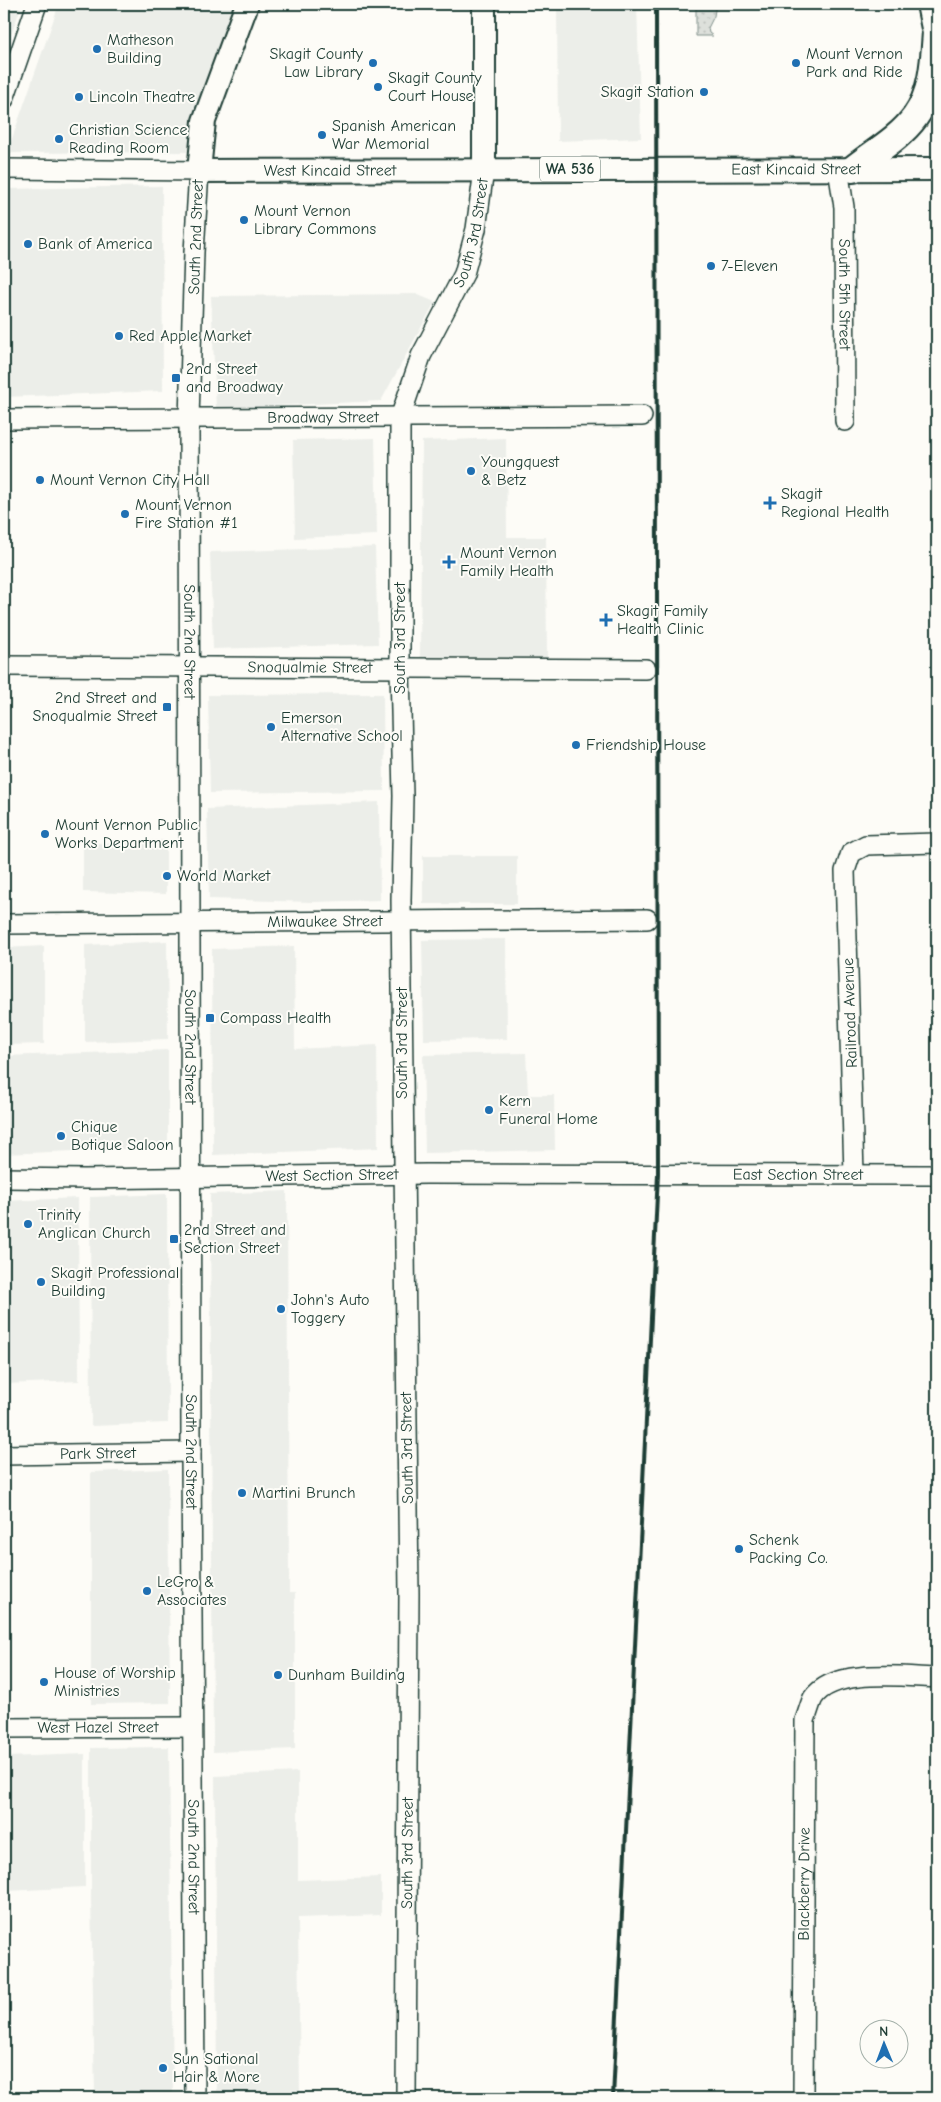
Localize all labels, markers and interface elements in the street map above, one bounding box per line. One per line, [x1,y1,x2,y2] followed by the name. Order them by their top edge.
[107,31,174,67] place label: Matheson Building
[91,43,103,55] marker: Matheson Building
[269,45,364,81] place label: Skagit County Law Library
[806,45,903,81] place label: Mount Vernon Park and Ride
[367,57,379,69] marker: Skagit County Law Library
[790,57,802,69] marker: Mount Vernon Park and Ride
[388,69,482,105] place label: Skagit County Court House
[372,81,384,93] marker: Skagit County Court House
[601,83,694,101] place label: Skagit Station
[698,86,710,98] marker: Skagit Station
[89,88,195,106] place label: Lincoln Theatre
[73,91,85,103] marker: Lincoln Theatre
[332,117,456,153] place label: Spanish American War Memorial
[69,121,187,157] place label: Christian Science Reading Room
[316,129,328,141] marker: Spanish American War Memorial
[53,133,65,145] marker: Christian Science Reading Room
[540,156,600,182] road number: WA 536
[731,160,861,179] street label: East Kincaid Street
[264,161,397,180] street label: West Kincaid Street
[449,177,492,291] street label: South 3rd Street
[185,179,207,295] street label: South 2nd Street
[254,202,376,238] place label: Mount Vernon Library Commons
[238,214,250,226] marker: Mount Vernon Library Commons
[38,235,153,253] place label: Bank of America
[22,238,34,250] marker: Bank of America
[835,239,854,351] street label: South 5th Street
[721,257,778,275] place label: 7-Eleven
[705,260,717,272] marker: 7-Eleven
[129,327,252,345] place label: Red Apple Market
[113,330,125,342] marker: Red Apple Market
[186,360,284,396] place label: 2nd Street and Broadway
[170,372,182,384] marker: 2nd Street and Broadway
[267,408,379,427] street label: Broadway Street
[481,453,560,489] place label: Youngquest & Betz
[465,465,477,477] marker: Youngquest & Betz
[50,471,210,489] place label: Mount Vernon City Hall
[34,474,46,486] marker: Mount Vernon City Hall
[781,485,889,521] place label: Skagit Regional Health
[135,496,238,532] place label: Mount Vernon Fire Station #1
[763,496,777,510] marker: Skagit Regional Health
[119,508,131,520] marker: Mount Vernon Fire Station #1
[460,544,557,580] place label: Mount Vernon Family Health
[442,555,456,569] marker: Mount Vernon Family Health
[391,582,409,694] street label: South 3rd Street
[180,584,199,700] street label: South 2nd Street
[617,602,708,638] place label: Skagit Family Health Clinic
[599,613,613,627] marker: Skagit Family Health Clinic
[248,658,373,677] street label: Snoqualmie Street
[32,689,157,725] place label: 2nd Street and Snoqualmie Street
[161,701,173,713] marker: 2nd Street and Snoqualmie Street
[281,709,403,745] place label: Emerson Alternative School
[265,721,277,733] marker: Emerson Alternative School
[586,736,706,754] place label: Friendship House
[570,739,582,751] marker: Friendship House
[55,816,198,852] place label: Mount Vernon Public Works Department
[39,828,51,840] marker: Mount Vernon Public Works Department
[177,867,271,885] place label: World Market
[161,870,173,882] marker: World Market
[267,912,383,931] street label: Milwaukee Street
[839,958,861,1068] street label: Railroad Avenue
[393,987,411,1099] street label: South 3rd Street
[181,989,199,1105] street label: South 2nd Street
[220,1009,331,1027] place label: Compass Health
[204,1012,216,1024] marker: Compass Health
[499,1092,598,1128] place label: Kern Funeral Home
[483,1104,495,1116] marker: Kern Funeral Home
[71,1118,174,1154] place label: Chique Botique Saloon
[55,1130,67,1142] marker: Chique Botique Saloon
[265,1165,399,1185] street label: West Section Street
[733,1166,863,1184] street label: East Section Street
[38,1206,151,1242] place label: Trinity Anglican Church
[22,1218,34,1230] marker: Trinity Anglican Church
[184,1221,286,1257] place label: 2nd Street and Section Street
[168,1233,180,1245] marker: 2nd Street and Section Street
[51,1264,179,1300] place label: Skagit Professional Building
[35,1276,47,1288] marker: Skagit Professional Building
[291,1291,369,1327] place label: John's Auto Toggery
[275,1303,287,1315] marker: John's Auto Toggery
[397,1392,417,1504] street label: South 3rd Street
[182,1394,200,1510] street label: South 2nd Street
[60,1444,137,1463] street label: Park Street
[252,1484,356,1502] place label: Martini Brunch
[236,1487,248,1499] marker: Martini Brunch
[749,1531,828,1567] place label: Schenk Packing Co.
[733,1543,745,1555] marker: Schenk Packing Co.
[157,1573,227,1609] place label: LeGro & Associates
[141,1585,153,1597] marker: LeGro & Associates
[54,1664,176,1700] place label: House of Worship Ministries
[288,1666,405,1684] place label: Dunham Building
[272,1669,284,1681] marker: Dunham Building
[38,1676,50,1688] marker: House of Worship Ministries
[38,1718,159,1737] street label: West Hazel Street
[398,1797,417,1909] street label: South 3rd Street
[184,1799,203,1915] street label: South 2nd Street
[795,1827,813,1941] street label: Blackberry Drive
[858,2020,908,2070] north arrow
[879,2023,888,2040] text: N
[173,2050,260,2086] place label: Sun Sational Hair & More
[157,2062,169,2074] marker: Sun Sational Hair & More

